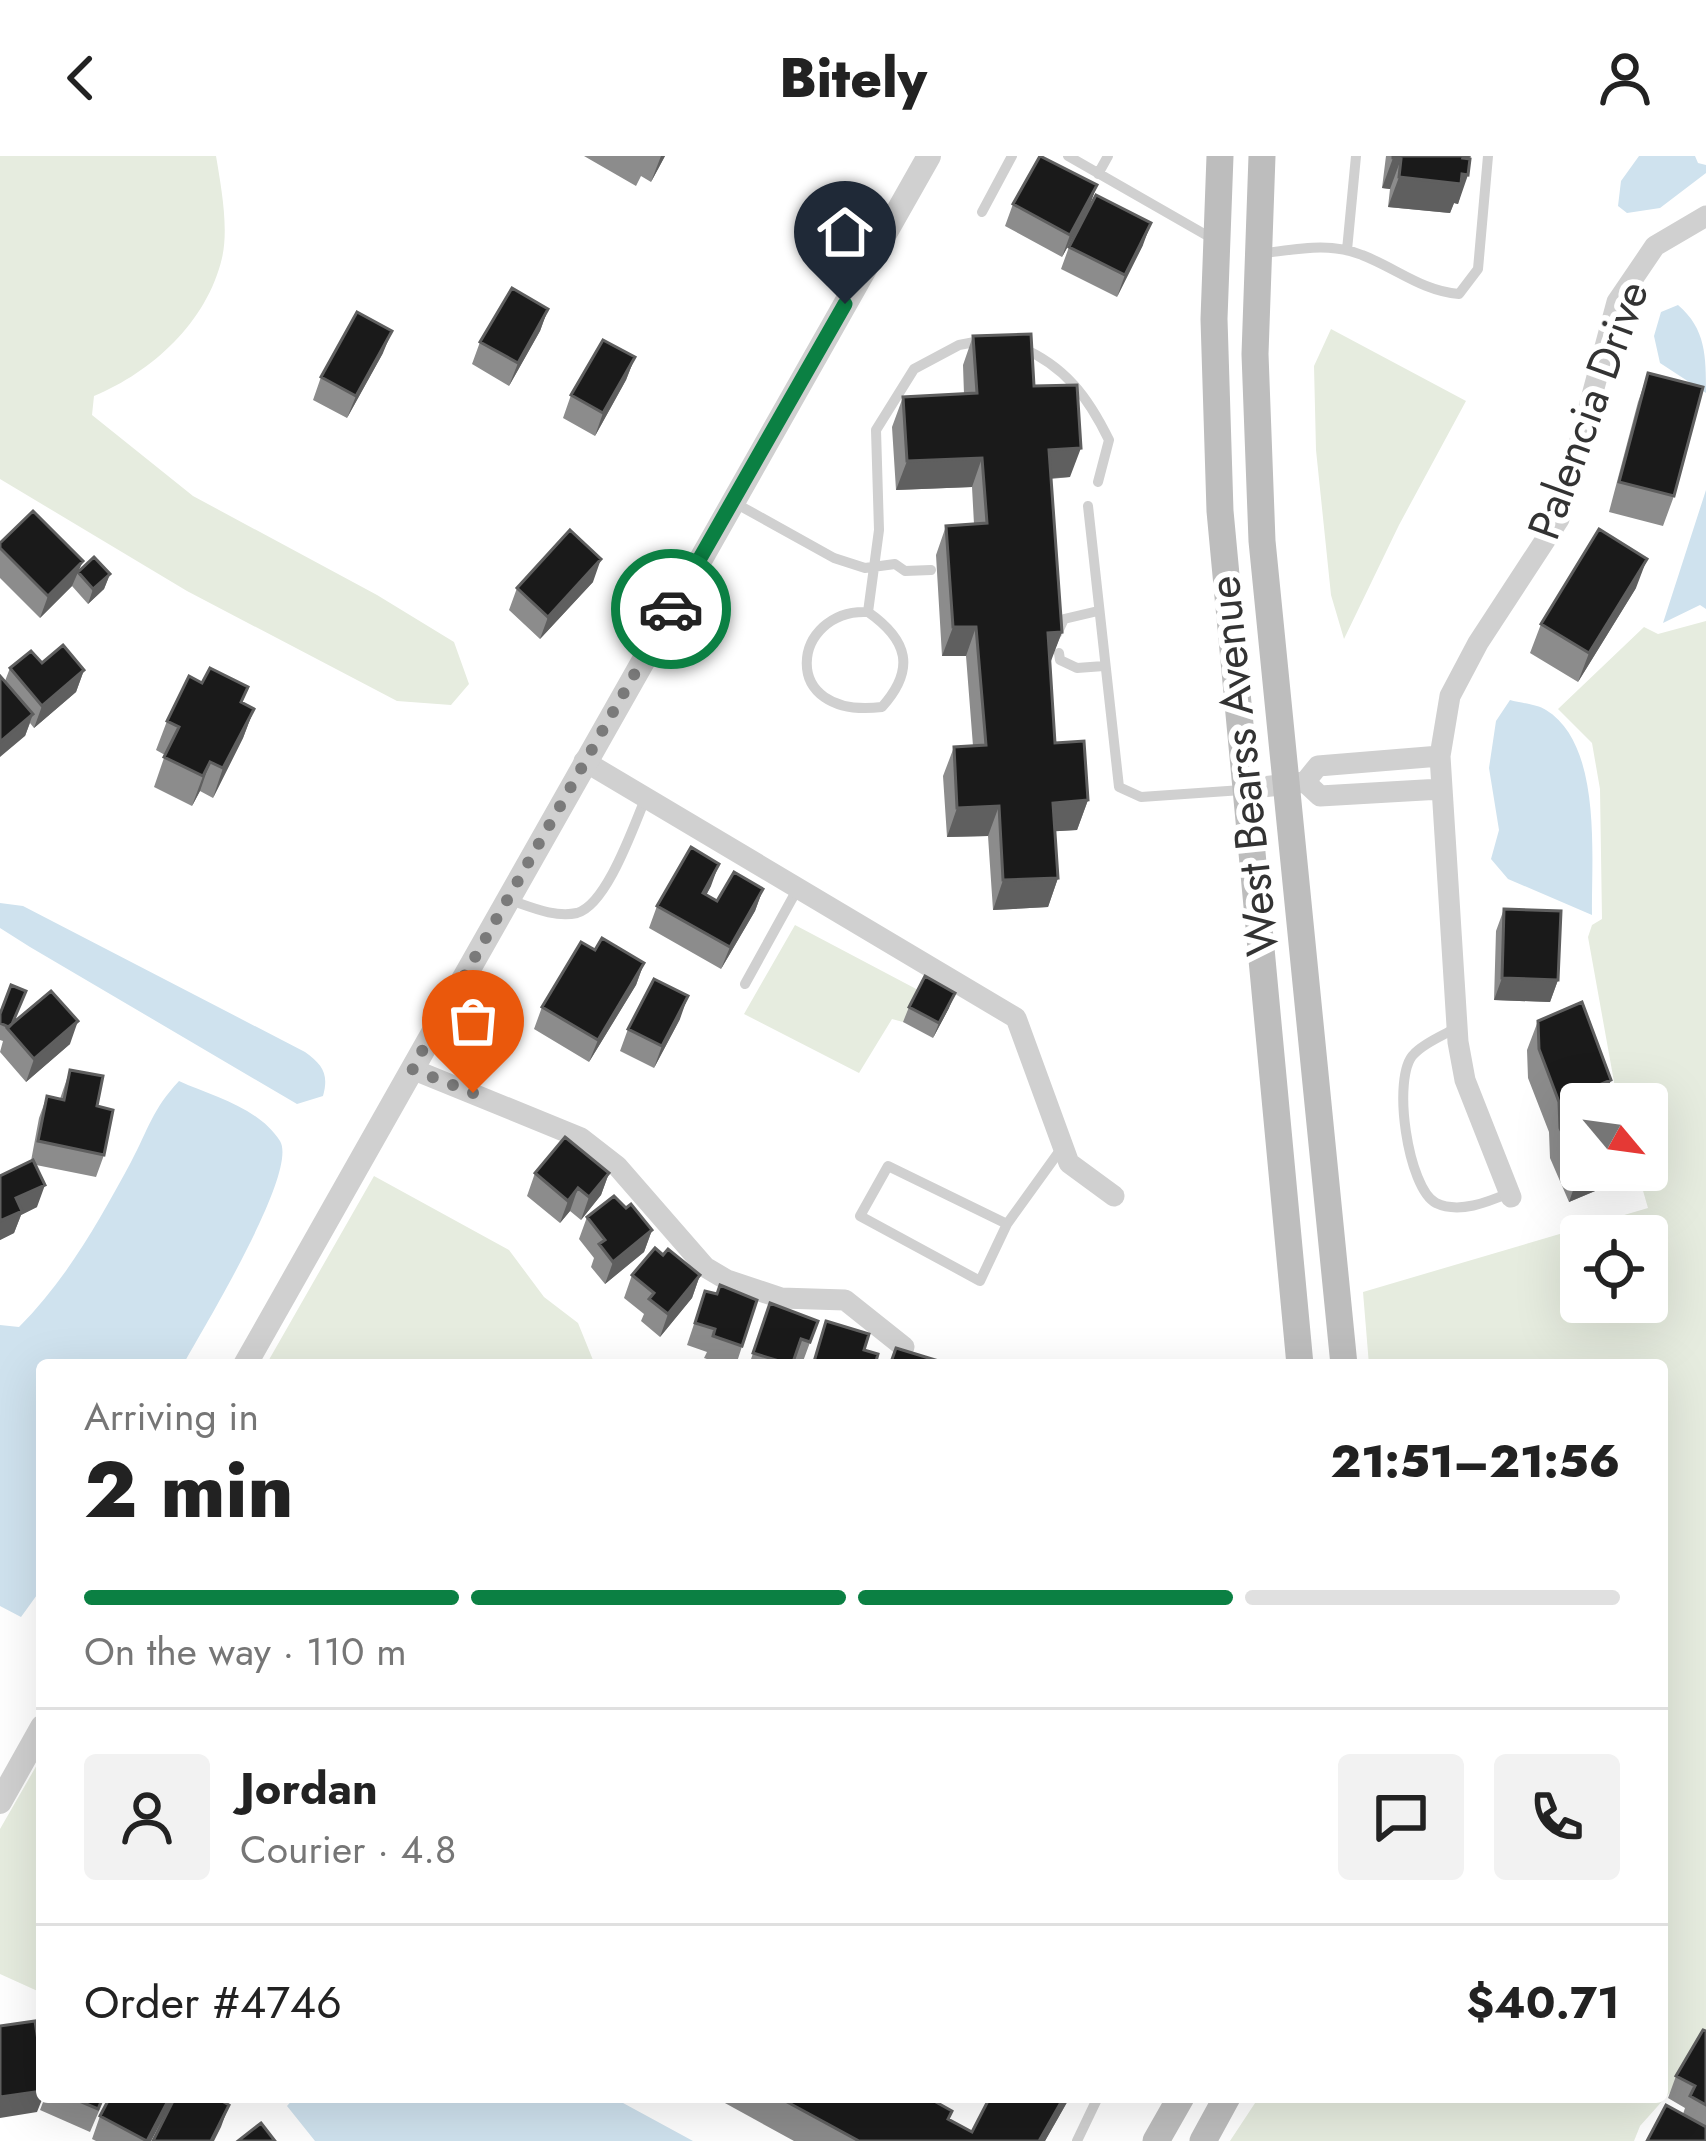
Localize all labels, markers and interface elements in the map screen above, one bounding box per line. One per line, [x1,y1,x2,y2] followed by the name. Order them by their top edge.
[779,39,927,117] text: Bitely
[48,45,114,111] icon: back
[1592,45,1658,111] icon: person
[794,181,896,304] pin
[812,199,878,265] icon: home
[1511,272,1665,548] street label: Palencia Drive
[611,549,731,669] courier
[1191,573,1295,959] street label: West Bearss Avenue
[638,576,704,642] icon: car
[422,970,524,1093] pin
[440,988,506,1054] icon: bag
[1560,1083,1668,1191] north arrow
[1560,1083,1668,1323] map controls
[1560,1215,1668,1323] button: locate
[84,1388,259,1445] text: Arriving in
[1330,1429,1620,1494] text: 21:51–21:56
[84,1434,293,1546] text: 2 min
[84,1623,407,1680] text: On the way · 110 m
[84,1754,210,1880] button: person
[1338,1754,1464,1880] button: chat
[1494,1754,1620,1880] button: phone
[240,1756,378,1821] text: Jordan
[240,1821,456,1878] text: Courier · 4.8
[84,1970,342,2035] text: Order #4746
[1466,1970,1620,2035] text: $40.71

